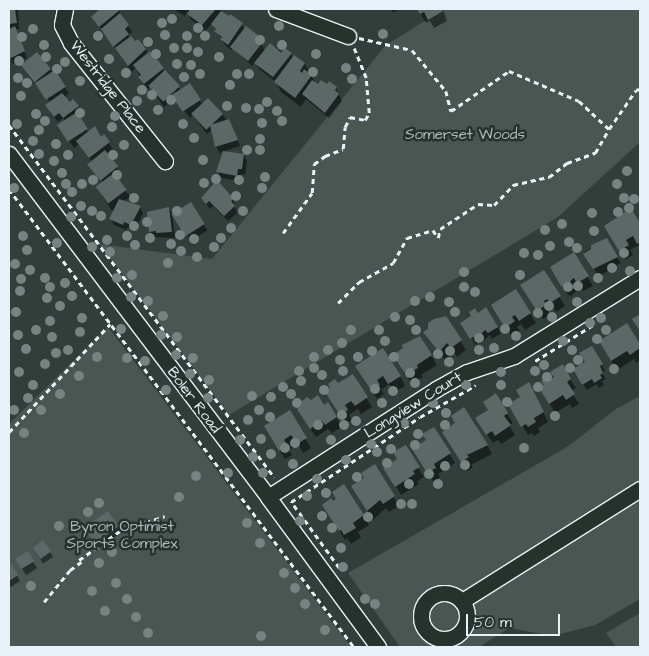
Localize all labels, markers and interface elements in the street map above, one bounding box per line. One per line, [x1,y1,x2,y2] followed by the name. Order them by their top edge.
[66,37,150,137] street label: Westridge Place
[405,126,525,144] park label: Somerset Woods
[163,363,225,437] street label: Boler Road
[361,368,465,442] street label: Longview Court
[67,517,177,552] park label: Byron Optimist Sports Complex
[469,604,563,636] scale bar
[474,612,512,633] text: 50 m

